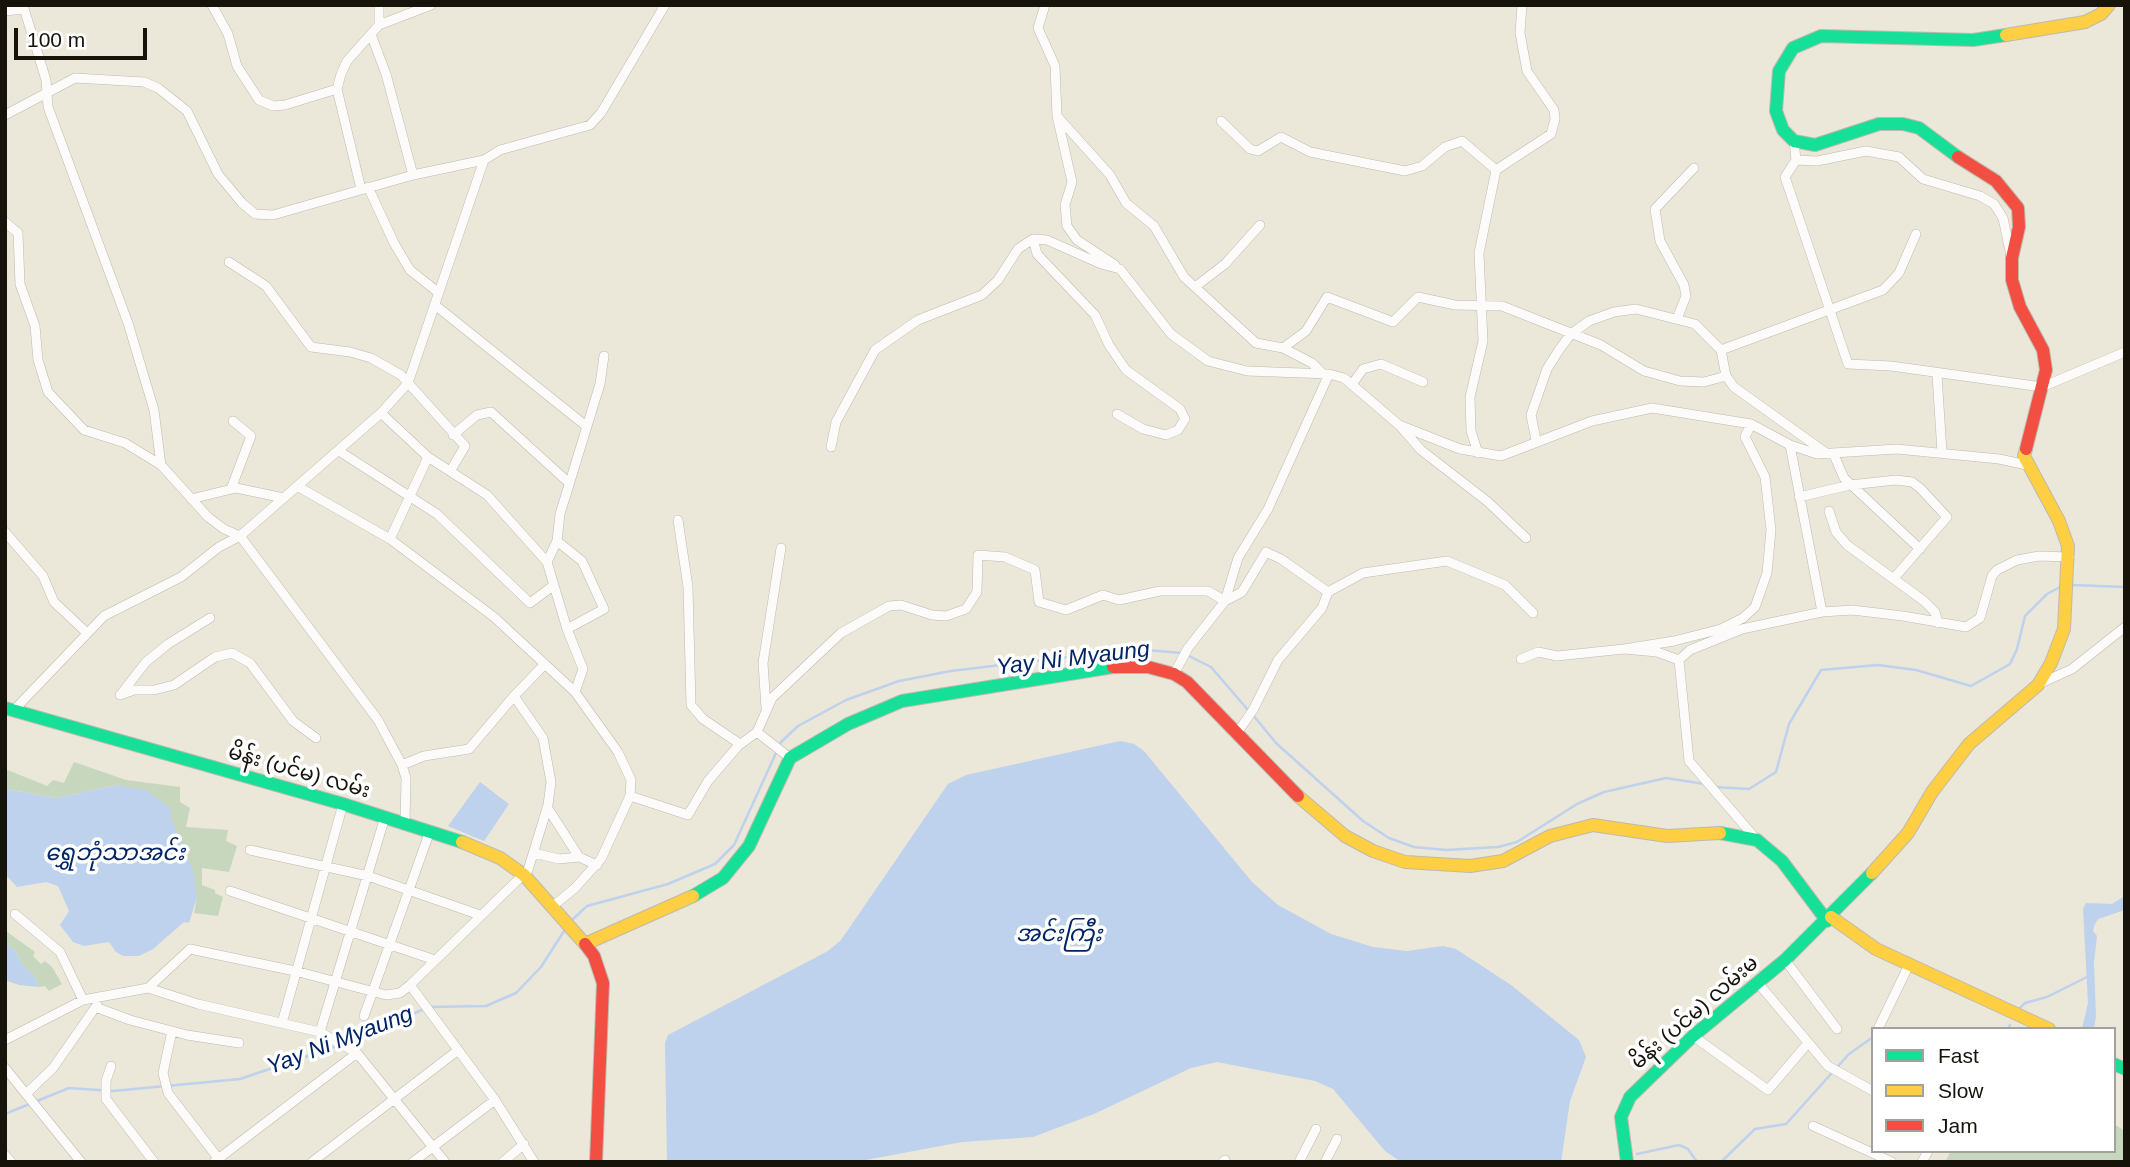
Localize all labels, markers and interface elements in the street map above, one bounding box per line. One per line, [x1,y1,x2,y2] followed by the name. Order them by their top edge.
[18,14,150,58] scale bar
[27,28,85,51] text: 100 m
[995,636,1151,682] water label: Yay Ni Myaung
[225,740,373,804] street label: မိန်း (ပင်မ) လမ်း
[45,840,185,868] water label: ရွှေဘုံသာအင်း
[1016,921,1102,949] water label: အင်းကြီး
[1626,951,1764,1075] street label: မိန်း (ပင်မ) လမ်းမ
[263,1000,417,1082] water label: Yay Ni Myaung
[1871,1027,2116,1153] legend
[1938,1044,1979,1067] text: Fast
[1938,1079,1984,1102] text: Slow
[1938,1114,1978,1137] text: Jam

